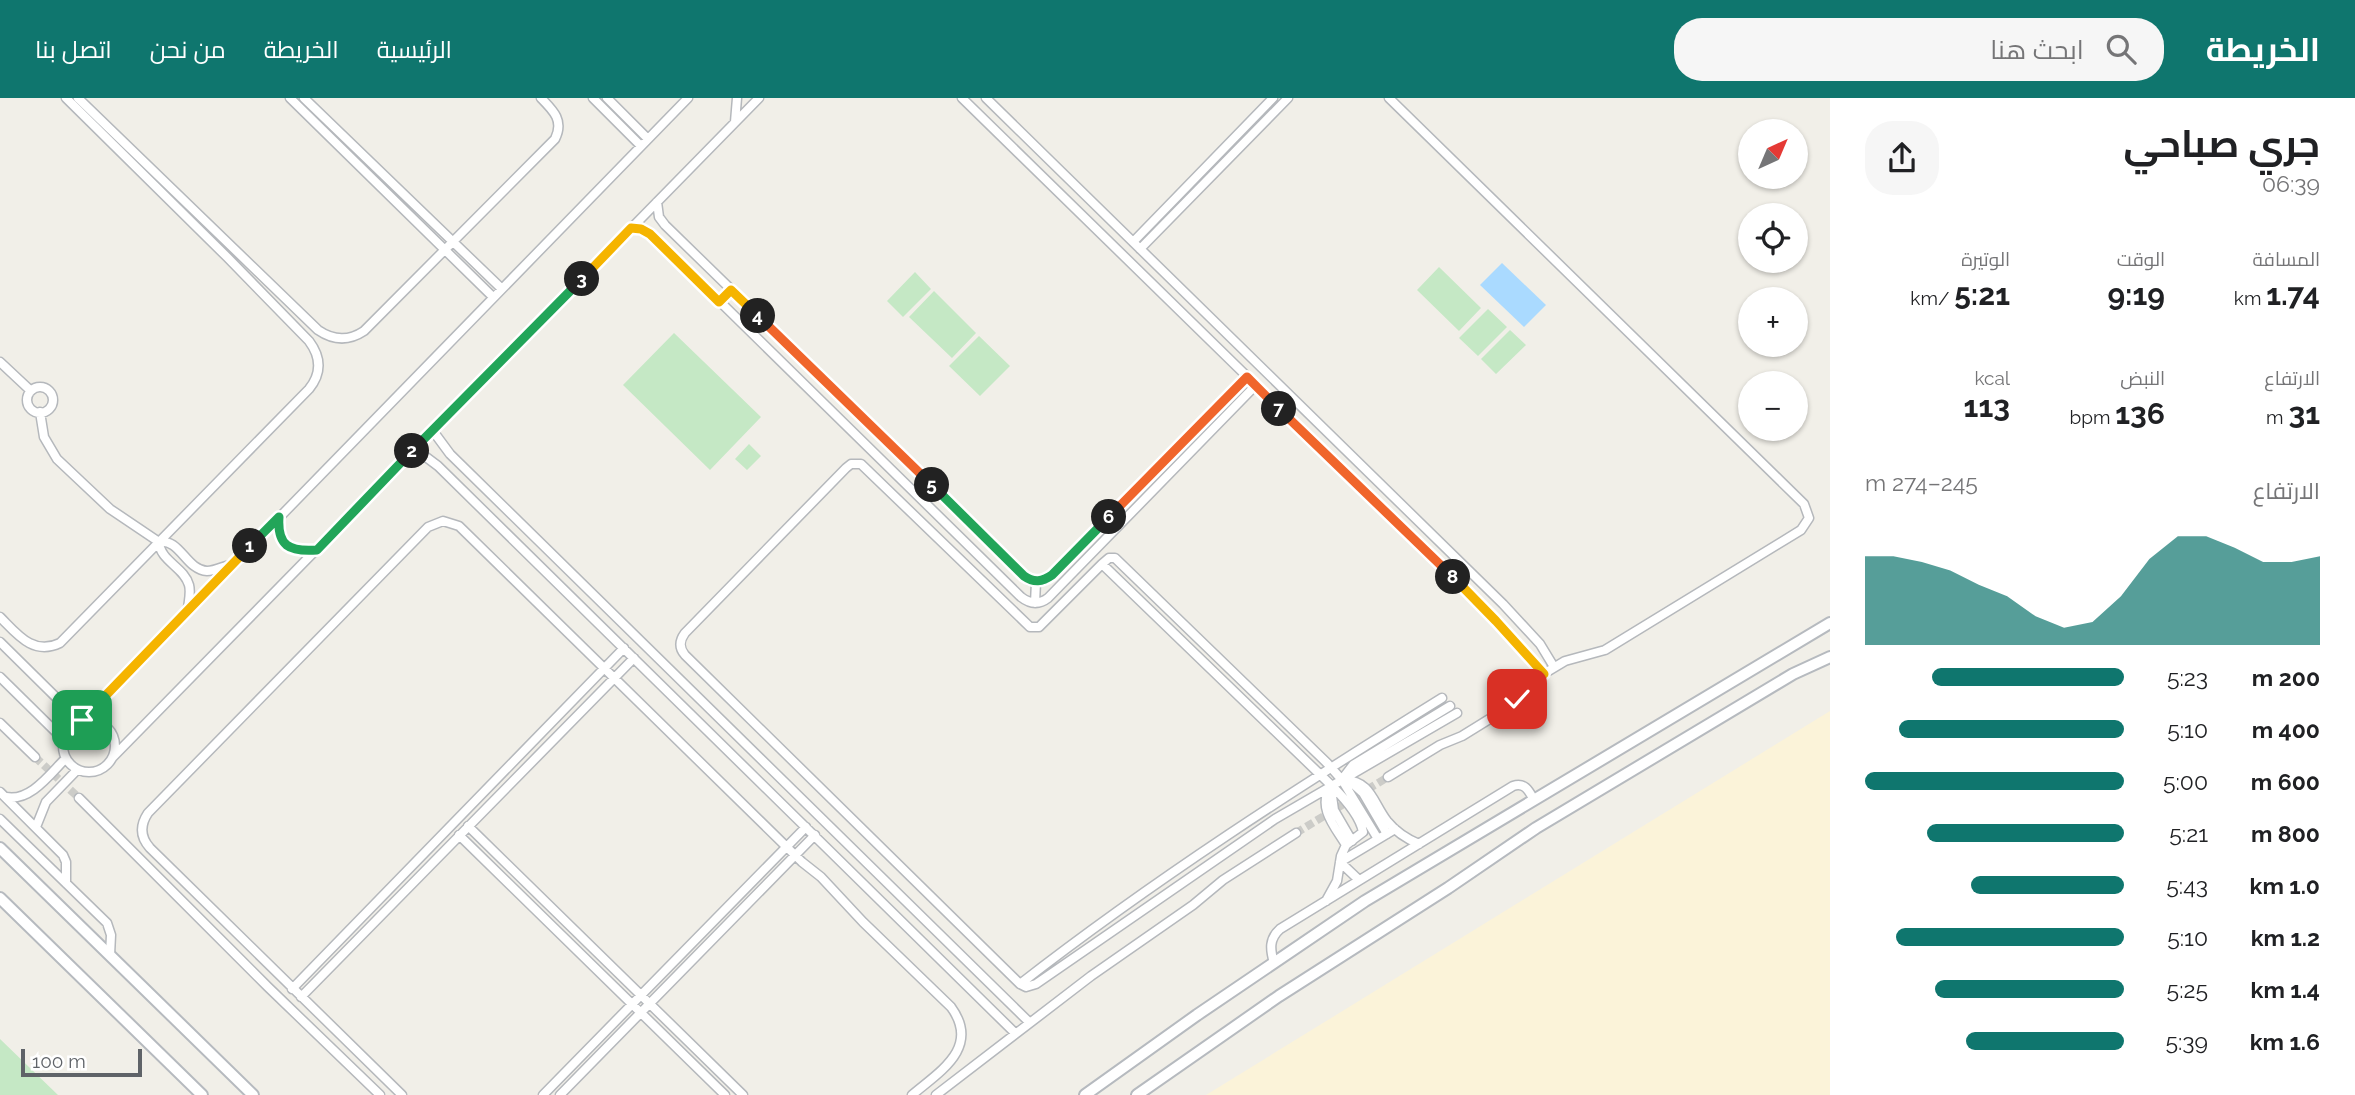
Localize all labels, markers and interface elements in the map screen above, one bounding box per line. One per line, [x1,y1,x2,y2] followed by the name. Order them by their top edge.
[1674,18,2164,81] search box
[2102,30,2140,68] icon: search
[2206,30,2320,69] text: الخريطة
[35,35,112,64] text: اتصل بنا
[150,35,226,64] text: من نحن
[264,35,339,64] text: الخريطة
[377,35,452,64] text: الرئيسية
[1990,35,2084,65] text: ابحث هنا
[1738,119,1808,189] north arrow
[1738,119,1808,441] map controls
[1865,121,1939,195] button: share
[2124,121,2320,166] text: جري صباحي
[2262,170,2320,197] text: 06:39
[1738,203,1808,273] button: locate
[1961,248,2010,270] text: الوتيرة
[2117,248,2165,270] text: الوقت
[2252,248,2320,270] text: المسافة
[564,262,600,296] pin: 3
[576,267,587,289] text: 3
[1954,277,2010,312] text: 5:21
[2107,277,2165,312] text: 9:19
[2266,277,2320,312] text: 1.74
[1738,287,1808,357] button: +
[1910,287,1954,309] text: /km
[2234,287,2266,309] text: km
[740,298,776,333] pin: 4
[752,304,763,326] text: 4
[1974,367,2010,389] text: kcal
[2120,367,2165,389] text: النبض
[2264,367,2320,389] text: الارتفاع
[1738,371,1808,441] button: −
[1964,389,2010,424] text: 113
[1262,392,1296,426] pin: 7
[2115,396,2165,431] text: 136
[2288,396,2320,431] text: 31
[1273,397,1284,419] text: 7
[2069,406,2115,428] text: bpm
[2266,406,2288,428] text: m
[394,434,430,468] pin: 2
[406,439,417,461] text: 2
[914,468,950,502] pin: 5
[1865,469,1978,496] text: 245–274 m
[926,473,937,495] text: 5
[2253,477,2320,504] text: الارتفاع
[1092,500,1126,534] pin: 6
[1103,505,1114,527] text: 6
[232,528,268,564] pin: 1
[245,534,254,556] text: 1
[1436,560,1470,594] pin: 8
[1447,565,1458,587] text: 8
[2167,664,2208,691] text: 5:23
[2252,664,2320,691] text: 200 m
[1487,669,1547,729] pin
[1498,680,1536,718] icon: check
[52,690,112,750] pin
[63,701,101,739] icon: arrive
[2167,716,2208,743] text: 5:10
[2252,716,2320,743] text: 400 m
[2163,768,2208,795] text: 5:00
[2251,768,2320,795] text: 600 m
[2169,820,2208,847] text: 5:21
[2251,820,2320,847] text: 800 m
[2166,872,2208,899] text: 5:43
[2250,872,2320,899] text: 1.0 km
[2167,924,2208,951] text: 5:10
[2251,924,2320,951] text: 1.2 km
[2167,976,2208,1003] text: 5:25
[2251,976,2320,1003] text: 1.4 km
[2165,1028,2208,1055] text: 5:39
[2250,1028,2320,1055] text: 1.6 km
[21,1046,142,1078] scale bar
[32,1050,86,1072] text: 100 m

